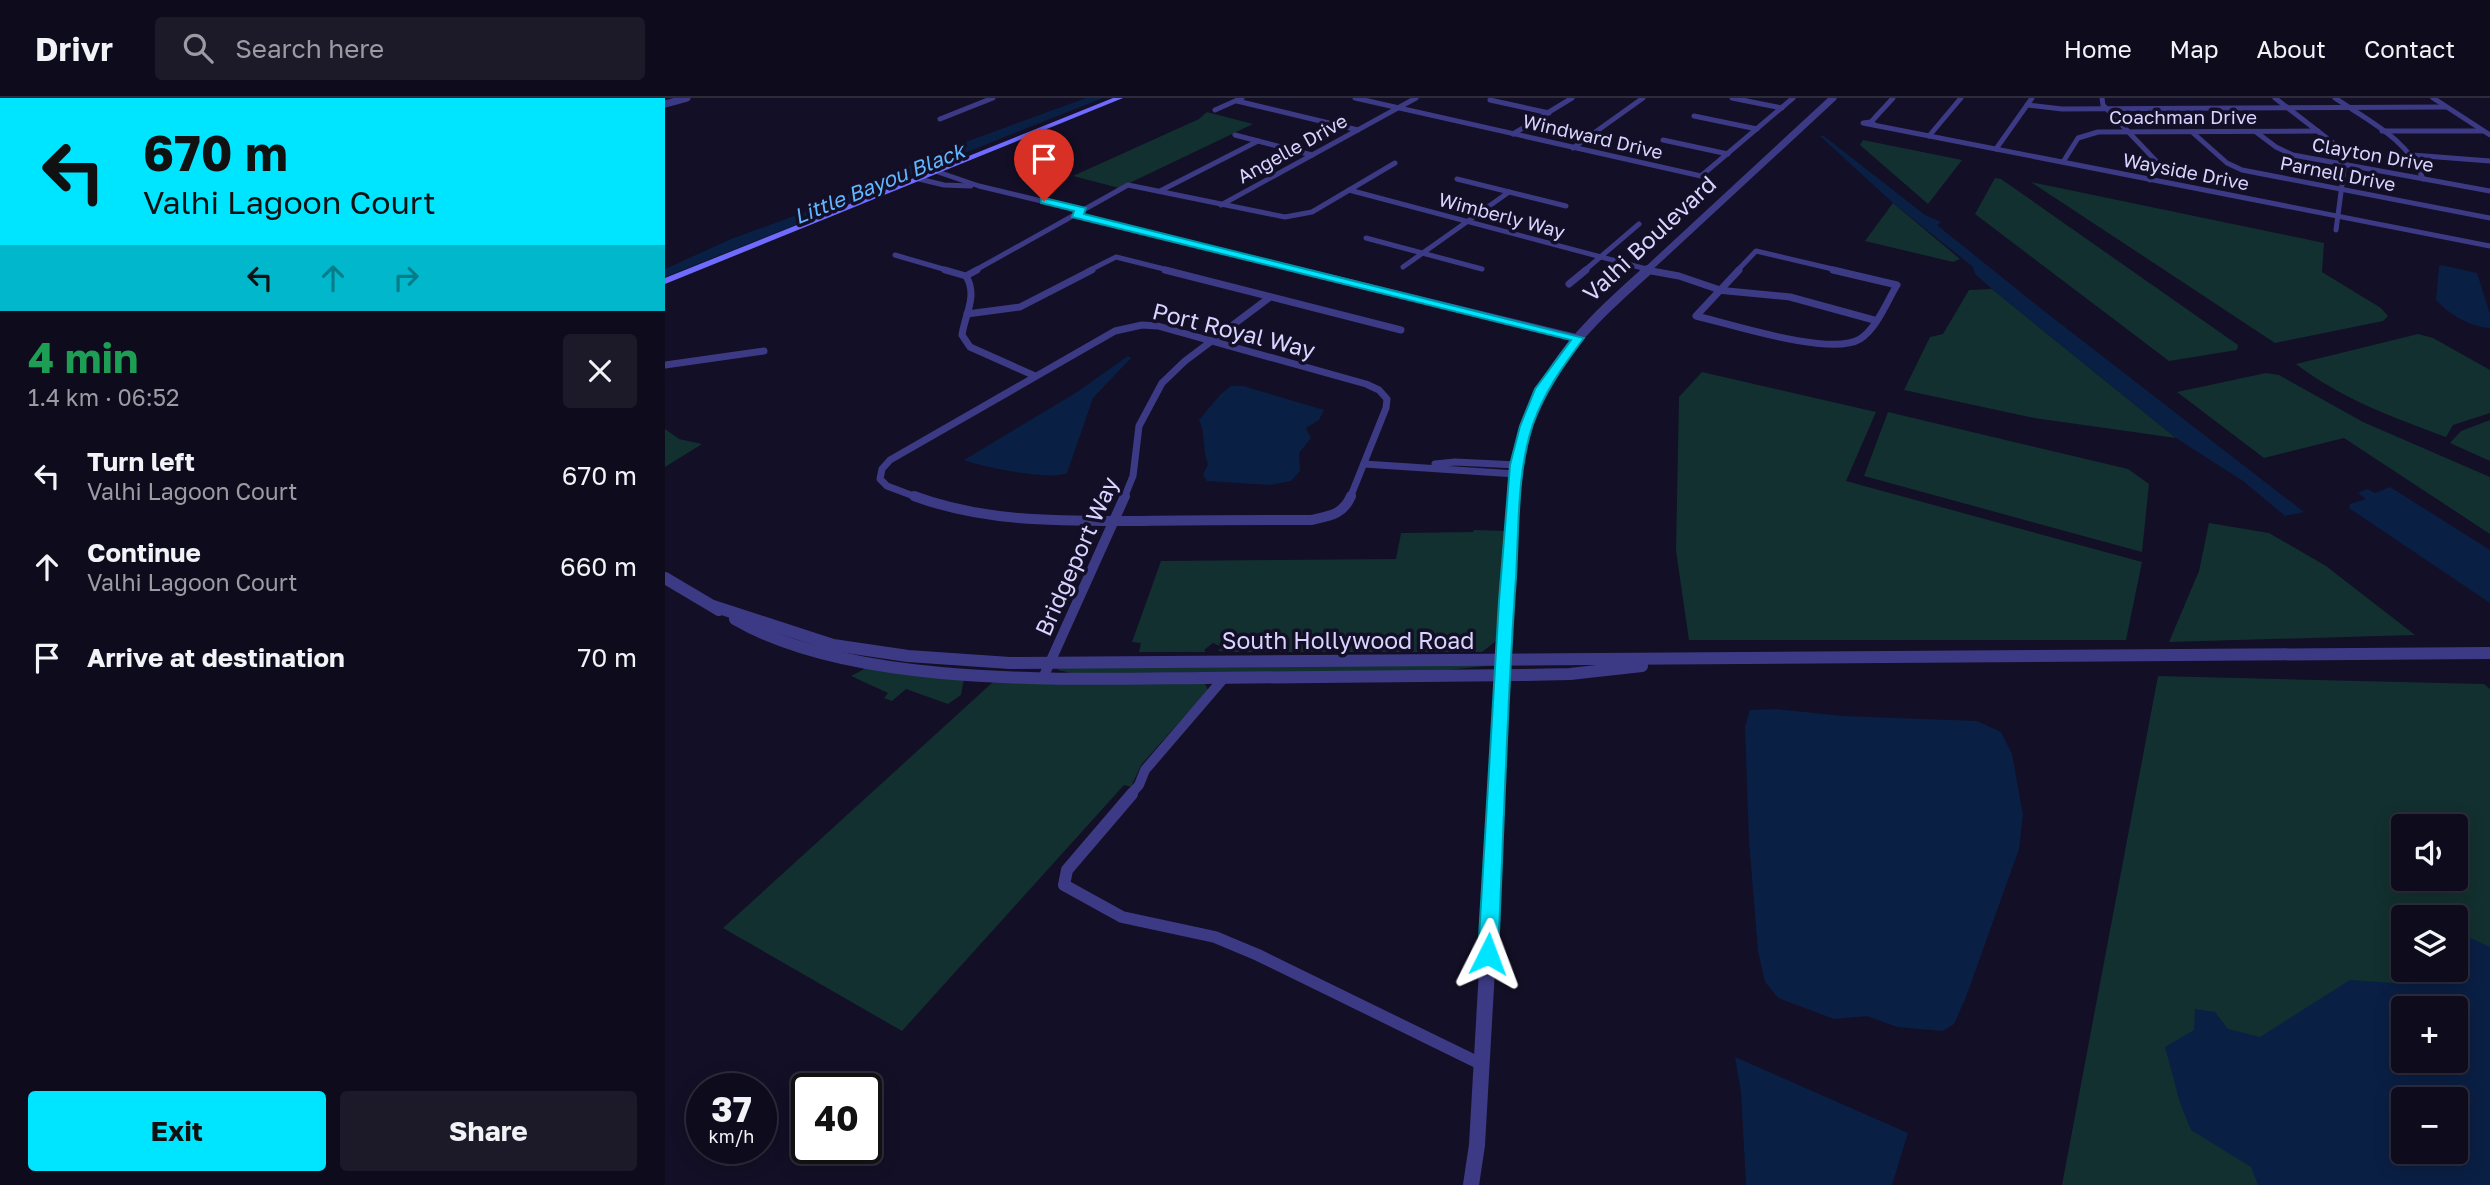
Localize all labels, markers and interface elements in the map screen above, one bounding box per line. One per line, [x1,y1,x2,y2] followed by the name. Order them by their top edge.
[155,17,645,80] search box
[35,29,113,68] text: Drivr
[179,29,217,67] icon: search
[235,33,384,64] text: Search here
[2064,34,2132,63] text: Home
[2170,34,2219,63] text: Map
[2257,34,2326,63] text: About
[2364,34,2455,63] text: Contact
[2109,105,2257,128] street label: Coachman Drive
[1233,108,1351,188] street label: Angelle Drive
[1521,109,1665,163] street label: Windward Drive
[143,123,288,182] text: 670 m
[28,126,119,217] icon: left
[1014,129,1074,201] pin
[2310,132,2436,176] street label: Clayton Drive
[790,136,970,229] water label: Little Bayou Black
[1025,140,1063,178] icon: arrive
[2121,147,2251,195] street label: Wayside Drive
[2278,151,2398,195] street label: Parnell Drive
[1577,169,1721,307] street label: Valhi Boulevard
[143,183,436,221] text: Valhi Lagoon Court
[1436,187,1568,243] street label: Wimberly Way
[241,259,279,297] icon: left
[314,259,352,297] icon: ahead
[387,259,425,297] icon: right
[1150,296,1318,364] street label: Port Royal Way
[28,332,138,382] text: 4 min
[563,334,637,408] button: close
[28,383,179,411] text: 1.4 km · 06:52
[87,446,195,477] text: Turn left
[28,457,66,495] icon: left
[562,460,637,491] text: 670 m
[1028,472,1124,640] street label: Bridgeport Way
[87,477,297,505] text: Valhi Lagoon Court
[87,537,201,568] text: Continue
[28,548,66,586] icon: ahead
[560,551,637,582] text: 660 m
[87,568,297,596] text: Valhi Lagoon Court
[1222,626,1474,654] street label: South Hollywood Road
[28,639,66,677] icon: arrive
[87,642,345,673] text: Arrive at destination
[578,642,637,673] text: 70 m
[2391,814,2468,1164] map controls
[2391,814,2468,891] button: sound
[2391,905,2468,982] button: layers
[1451,917,1525,991] position arrow
[2391,996,2468,1073] button: +
[791,1073,882,1164] speed limit sign: 40
[2391,1087,2468,1164] button: −
[711,1088,752,1130] text: 37
[28,1091,326,1171] button: Exit
[340,1091,637,1171] button: Share
[709,1125,754,1147] text: km/h

